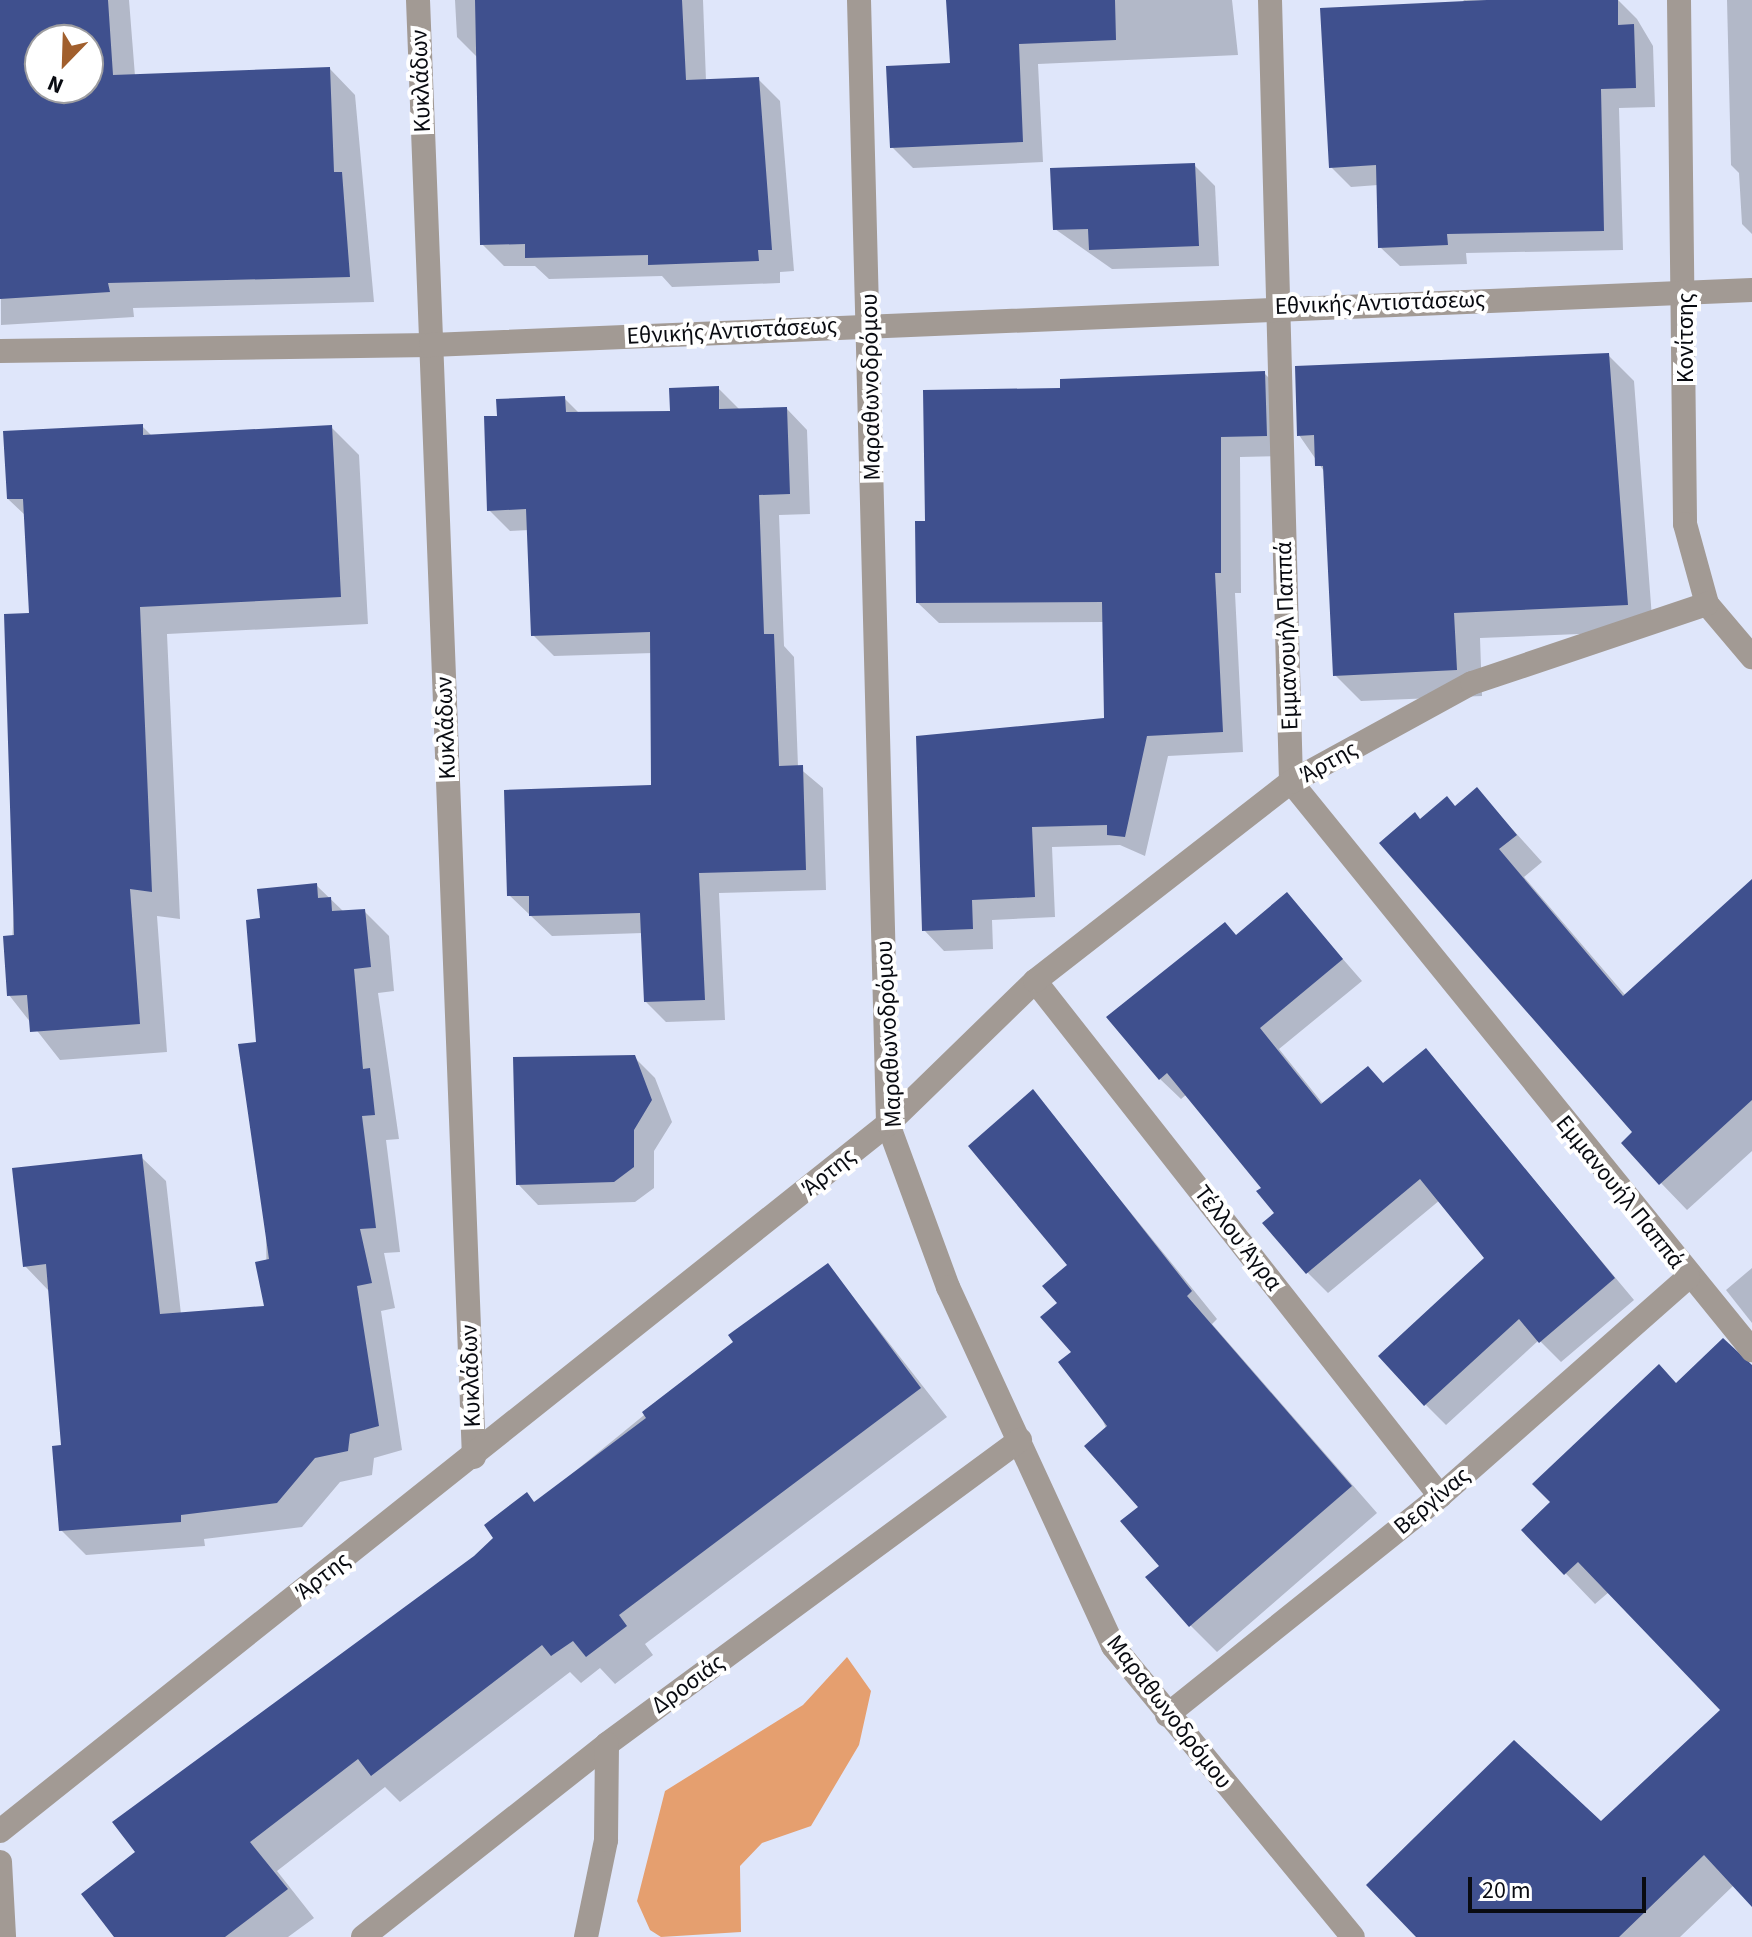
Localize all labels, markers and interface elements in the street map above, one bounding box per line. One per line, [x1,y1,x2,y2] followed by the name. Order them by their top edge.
[24,24,104,104] north arrow
[405,29,437,133] street label: Κυκλάδων
[42,67,68,102] text: N
[1274,285,1486,321] street label: Εθνικής Αντιστάσεως
[855,293,887,481] street label: Μαραθωνοδρόμου
[1672,293,1700,383] street label: Κονίτσης
[626,311,838,351] street label: Εθνικής Αντιστάσεως
[1269,541,1305,731] street label: Εμμανουήλ Παππά
[430,676,462,780] street label: Κυκλάδων
[1295,735,1363,789] street label: Άρτης
[870,940,908,1128] street label: Μαραθωνοδρόμου
[1549,1110,1691,1274] street label: Εμμανουήλ Παππά
[796,1142,862,1202] street label: Άρτης
[1188,1180,1288,1296] street label: Τέλλου Άγρα
[455,1324,487,1428] street label: Κυκλάδων
[1388,1461,1476,1541] street label: Βεργίνας
[290,1546,356,1606] street label: Άρτης
[1100,1629,1238,1795] street label: Μαραθωνοδρόμου
[646,1648,730,1720] street label: Δροσιάς
[1472,1861,1650,1911] scale bar
[1482,1873,1531,1908] text: 20 m

